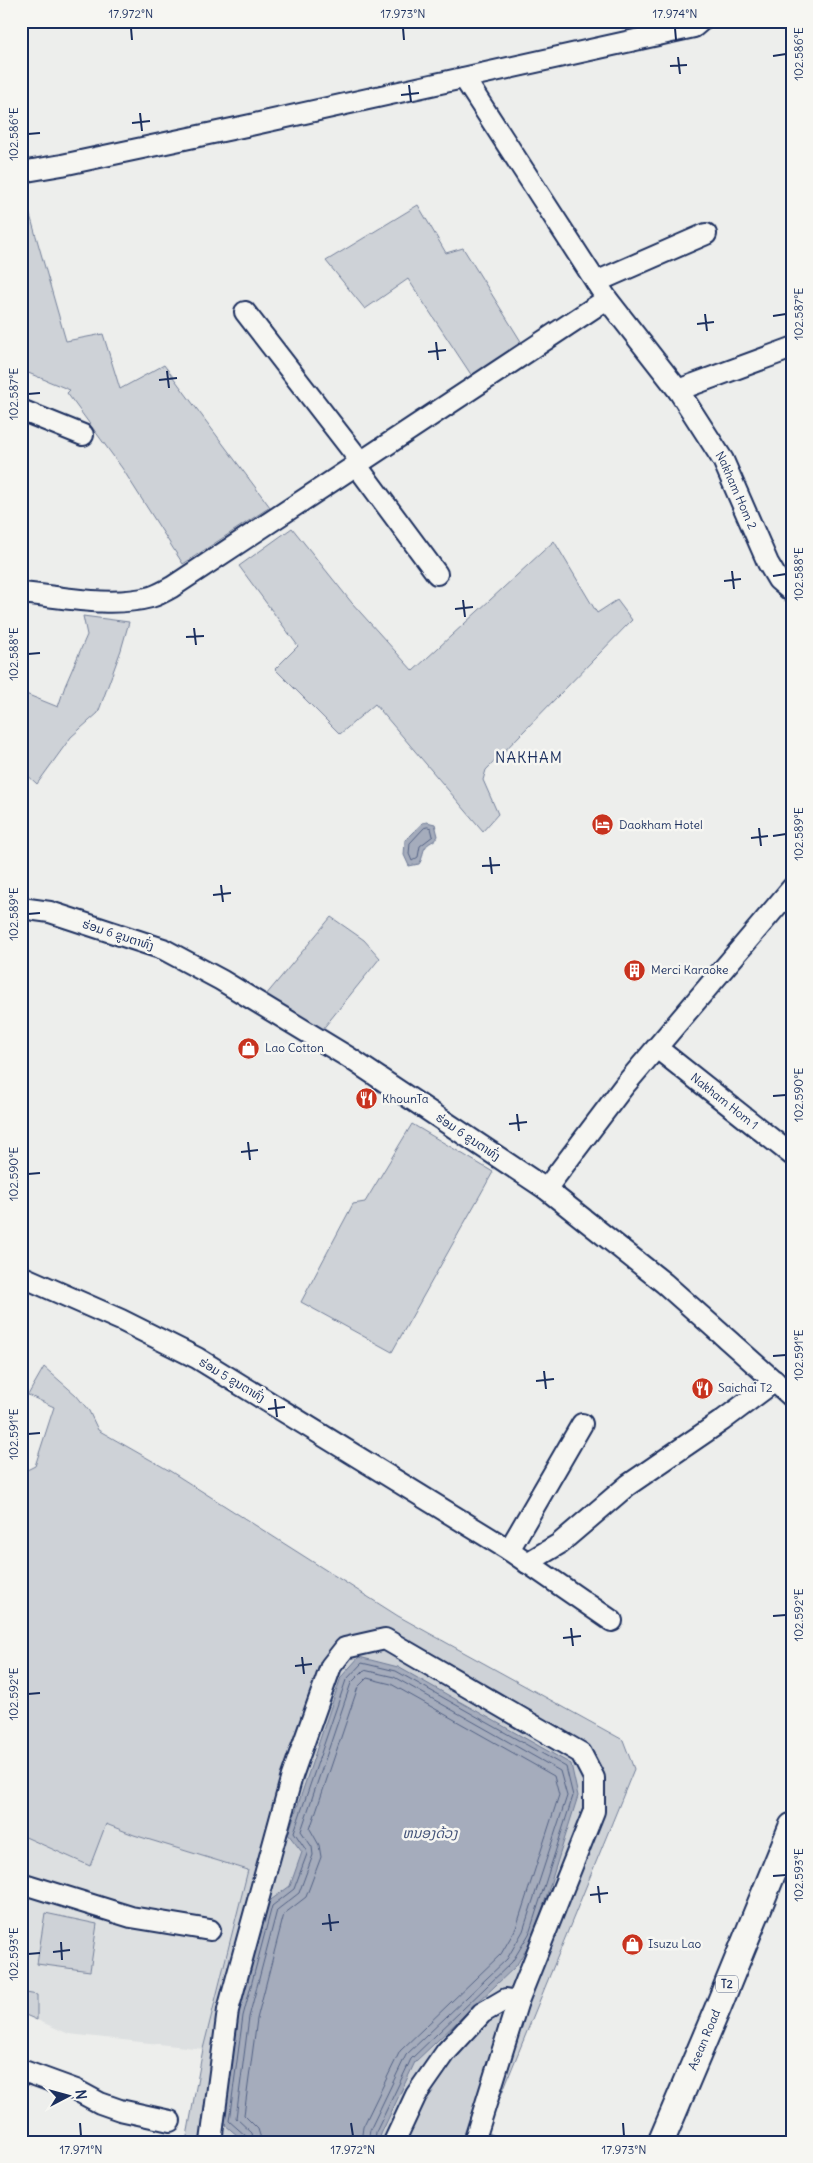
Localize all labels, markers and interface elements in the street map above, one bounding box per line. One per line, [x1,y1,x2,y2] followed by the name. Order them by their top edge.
[109,6,153,21] text: 17.972°N
[380,6,426,21] text: 17.973°N
[653,6,697,21] text: 17.974°N
[791,27,806,81] text: 102.586°E
[6,107,21,161] text: 102.586°E
[791,288,806,340] text: 102.587°E
[6,368,21,420] text: 102.587°E
[712,448,761,532] street label: Nakham Hom 2
[791,547,806,601] text: 102.588°E
[6,627,21,681] text: 102.588°E
[495,748,563,767] district label: NAKHAM
[791,807,806,861] text: 102.589°E
[591,813,615,837] hotel icon: Daokham Hotel
[619,817,703,832] place label: Daokham Hotel
[6,887,21,941] text: 102.589°E
[80,915,156,954] street label: ຮ່ອມ 6 ຂູນຕາທົ່ງ
[623,958,647,982] building icon: Merci Karaoke
[651,962,729,977] place label: Merci Karaoke
[237,1036,261,1060] shop icon: Lao Cotton
[265,1040,324,1055] place label: Lao Cotton
[791,1068,806,1122] text: 102.590°E
[688,1070,761,1132] street label: Nakham Hom 1
[354,1087,378,1111] restaurant icon: KhounTa
[382,1091,429,1106] place label: KhounTa
[433,1109,504,1164] street label: ຮ່ອມ 6 ຂູນຕາທົ່ງ
[6,1147,21,1201] text: 102.590°E
[791,1329,806,1381] text: 102.591°E
[196,1353,269,1406] street label: ຮ່ອມ 5 ຂູນຕາທົ່ງ
[690,1376,714,1400] restaurant icon: Saichai T2
[718,1380,773,1395] place label: Saichai T2
[6,1408,21,1460] text: 102.591°E
[791,1588,806,1642] text: 102.592°E
[6,1667,21,1721] text: 102.592°E
[403,1824,458,1842] water label: ຫນອງດ້ວງ
[791,1848,806,1902] text: 102.593°E
[6,1927,21,1981] text: 102.593°E
[620,1932,644,1956] shop icon: Isuzu Lao
[648,1936,702,1951] place label: Isuzu Lao
[716,1976,738,1992] road number: T2
[684,2007,723,2072] street label: Asean Road
[42,2070,92,2120] north arrow
[71,2089,90,2100] text: N
[60,2142,102,2157] text: 17.971°N
[331,2142,375,2157] text: 17.972°N
[601,2142,647,2157] text: 17.973°N

